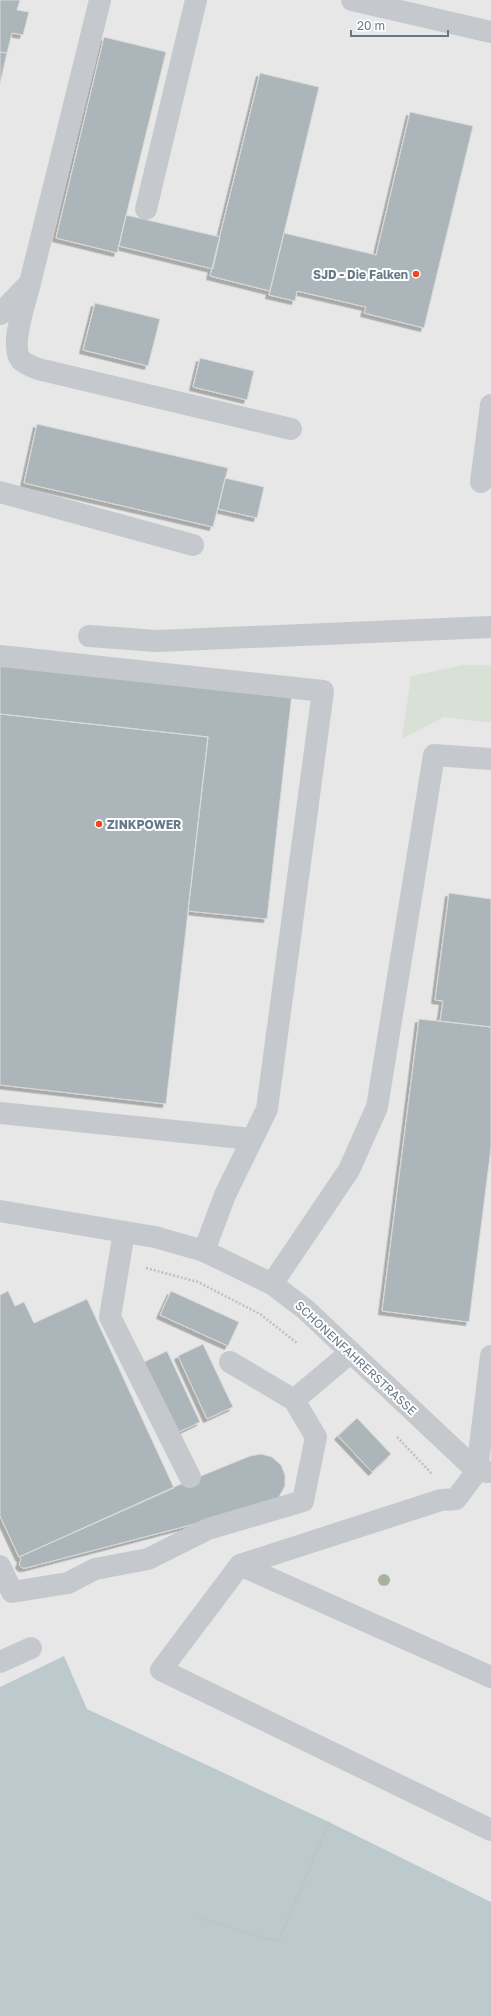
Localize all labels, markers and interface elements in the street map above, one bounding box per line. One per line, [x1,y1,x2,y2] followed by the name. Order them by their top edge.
[351,12,448,38] scale bar
[357,18,385,33] text: 20 m
[313,267,408,282] place label: SJD - Die Falken
[411,269,421,279] marker: SJD - Die Falken
[107,817,181,832] place label: ZINKPOWER
[94,819,104,829] marker: ZINKPOWER
[292,1298,420,1418] street label: SCHONENFAHRERSTRASSE

